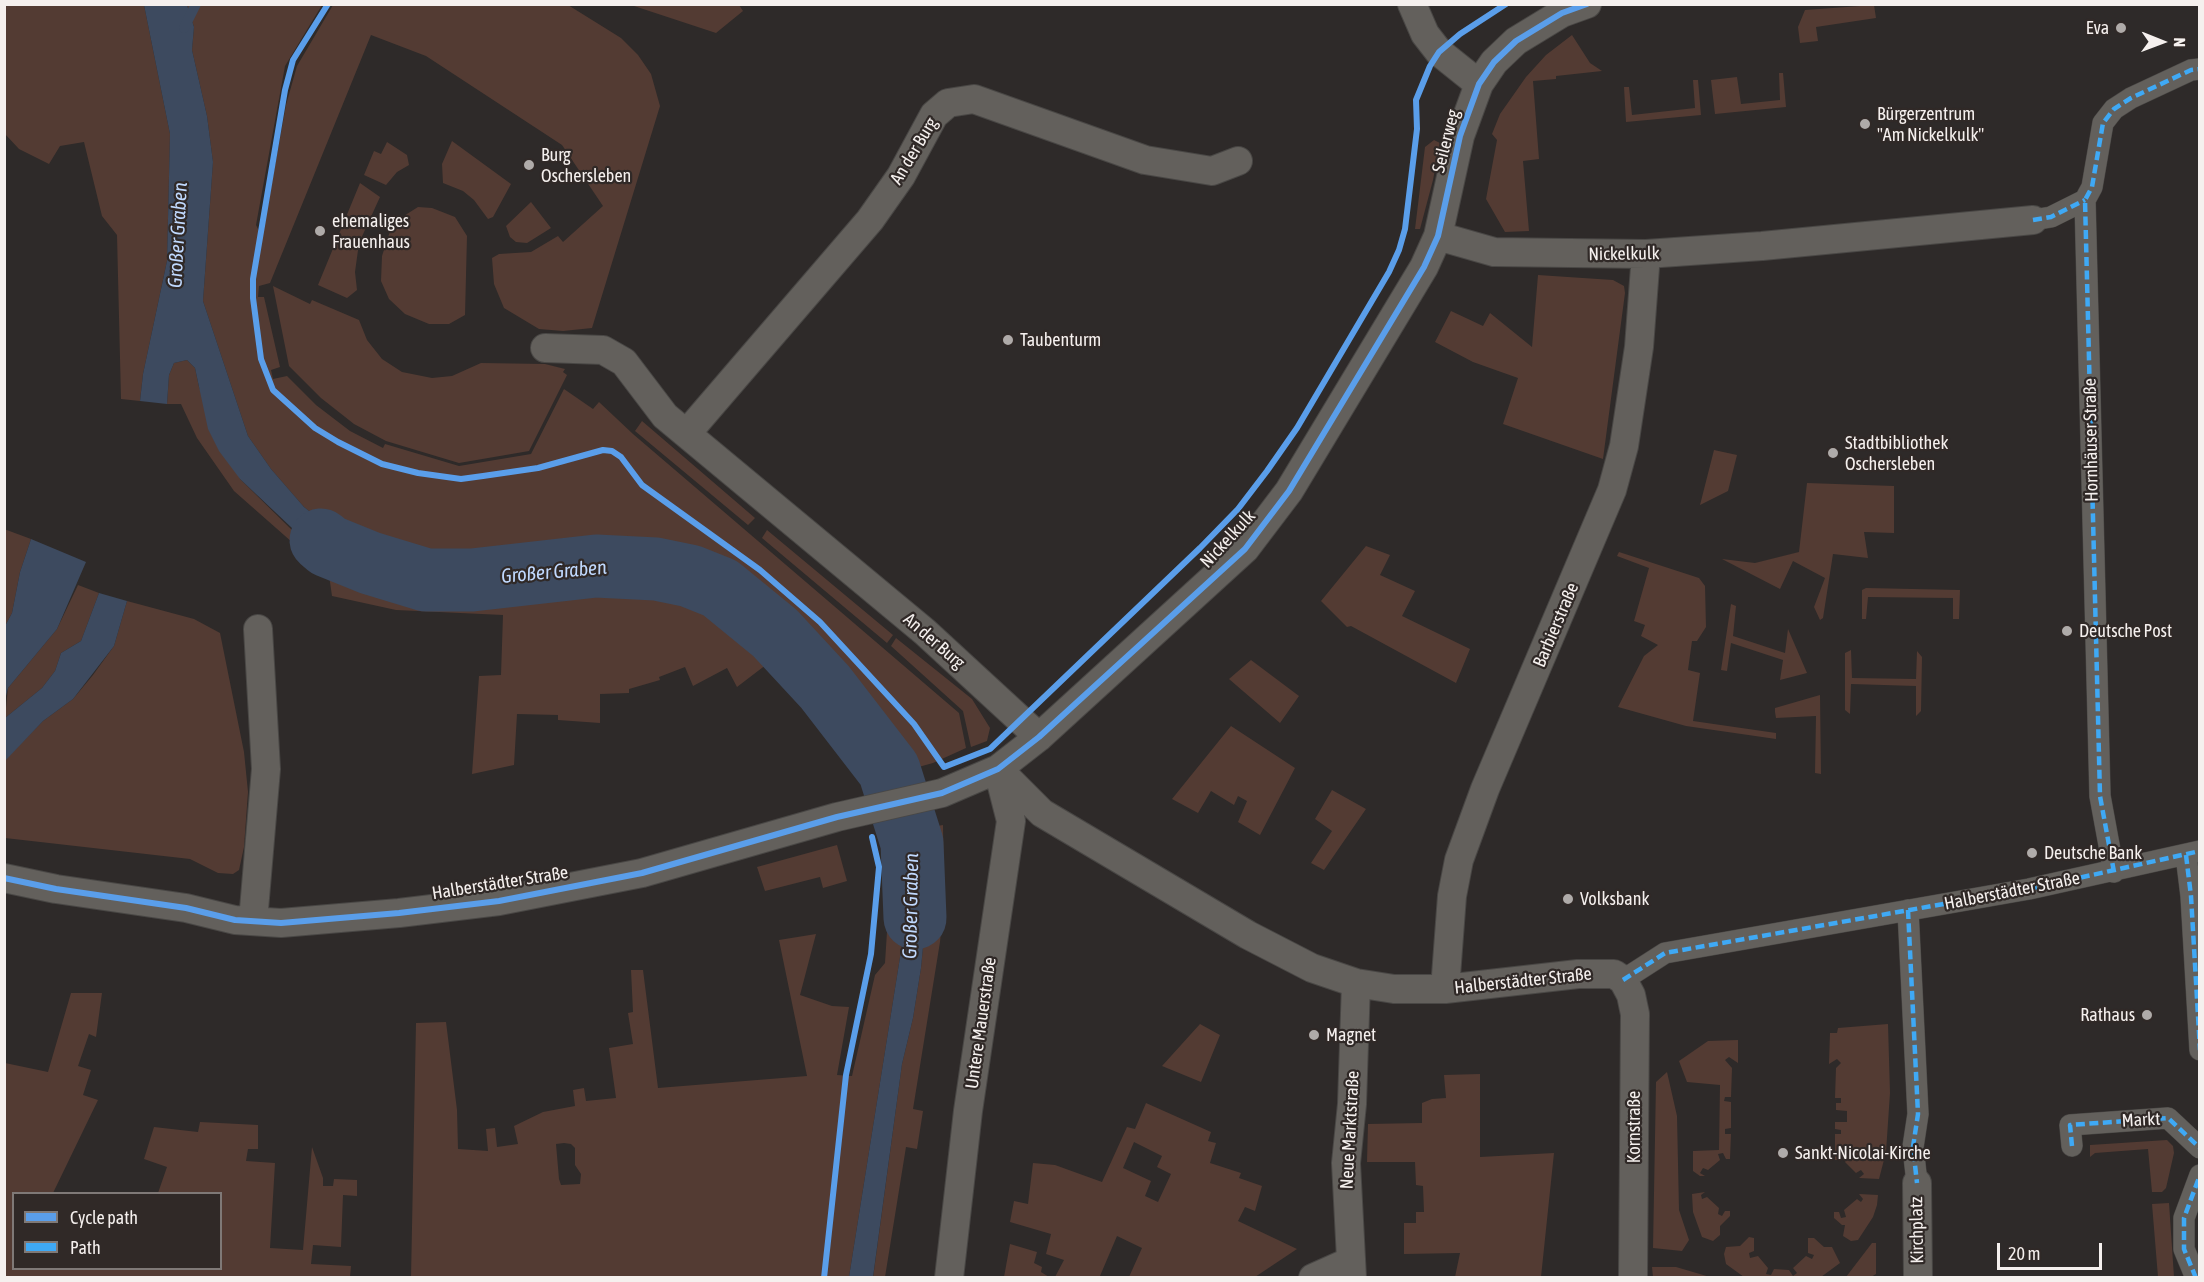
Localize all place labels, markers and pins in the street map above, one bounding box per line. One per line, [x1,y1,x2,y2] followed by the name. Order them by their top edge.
[2086,17,2109,39] place label: Eva
[2114,21,2128,35] marker: Eva
[1877,103,1984,146] place label: Bürgerzentrum "Am Nickelkulk"
[1858,117,1872,131] marker: Bürgerzentrum "Am Nickelkulk"
[541,144,631,186] place label: Burg Oschersleben
[522,158,536,172] marker: Burg Oschersleben
[332,210,410,252] place label: ehemaliges Frauenhaus
[313,224,327,238] marker: ehemaliges Frauenhaus
[1020,329,1101,351] place label: Taubenturm
[1001,333,1015,347] marker: Taubenturm
[1845,432,1948,474] place label: Stadtbibliothek Oschersleben
[1826,446,1840,460] marker: Stadtbibliothek Oschersleben
[2079,620,2172,642] place label: Deutsche Post
[2060,624,2074,638] marker: Deutsche Post
[2044,842,2142,864] place label: Deutsche Bank
[2025,846,2039,860] marker: Deutsche Bank
[1580,888,1649,910] place label: Volksbank
[1561,892,1575,906] marker: Volksbank
[2080,1004,2135,1026] place label: Rathaus
[2140,1008,2154,1022] marker: Rathaus
[1326,1024,1376,1046] place label: Magnet
[1307,1028,1321,1042] marker: Magnet
[1795,1142,1931,1164] place label: Sankt-Nicolai-Kirche
[1776,1146,1790,1160] marker: Sankt-Nicolai-Kirche

